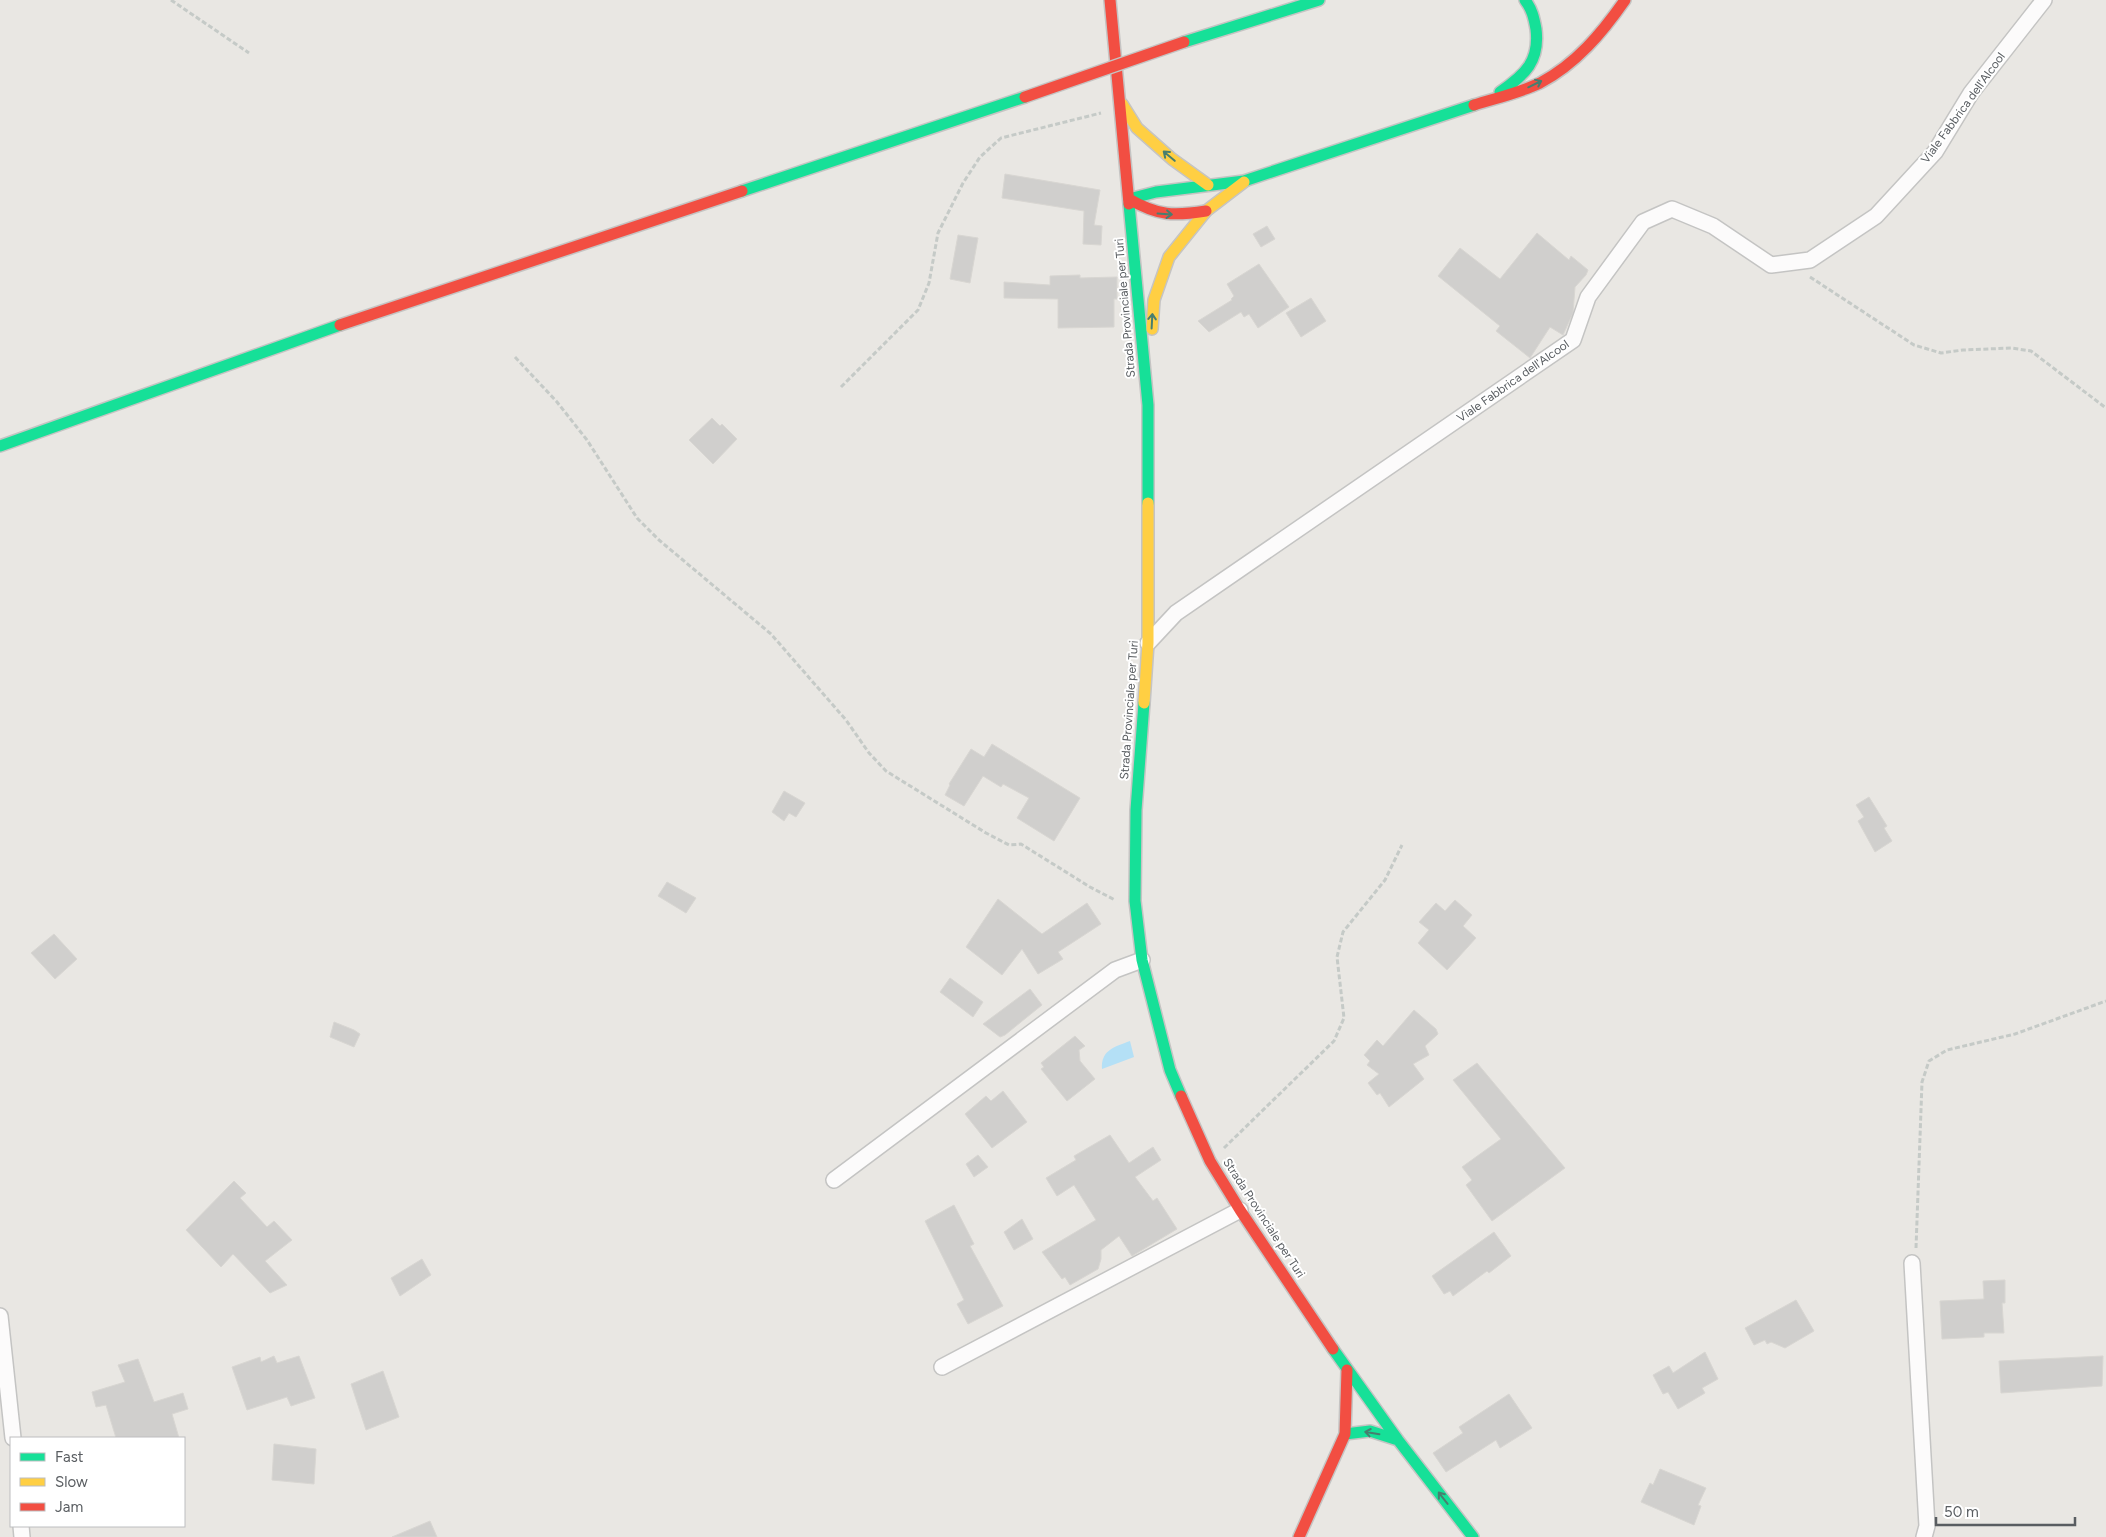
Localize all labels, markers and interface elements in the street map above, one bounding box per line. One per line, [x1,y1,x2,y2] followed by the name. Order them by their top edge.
[1918,50,2008,166] street label: Viale Fabbrica dell'Alcool
[1528,79,1543,89] one-way arrow
[1162,151,1175,162] one-way arrow
[1157,209,1173,219] one-way arrow
[1112,238,1138,378] street label: Strada Provinciale per Turi
[1148,313,1157,329] one-way arrow
[1454,337,1572,425] street label: Viale Fabbrica dell'Alcool
[1117,640,1141,780] street label: Strada Provinciale per Turi
[1220,1156,1308,1280] street label: Strada Provinciale per Turi
[1364,1427,1380,1437] one-way arrow
[10,1437,185,1527] legend
[55,1448,84,1466] text: Fast
[55,1473,88,1491] text: Slow
[1438,1492,1449,1505] one-way arrow
[1936,1494,2075,1526] scale bar
[55,1498,83,1516] text: Jam
[1944,1503,1979,1521] text: 50 m

